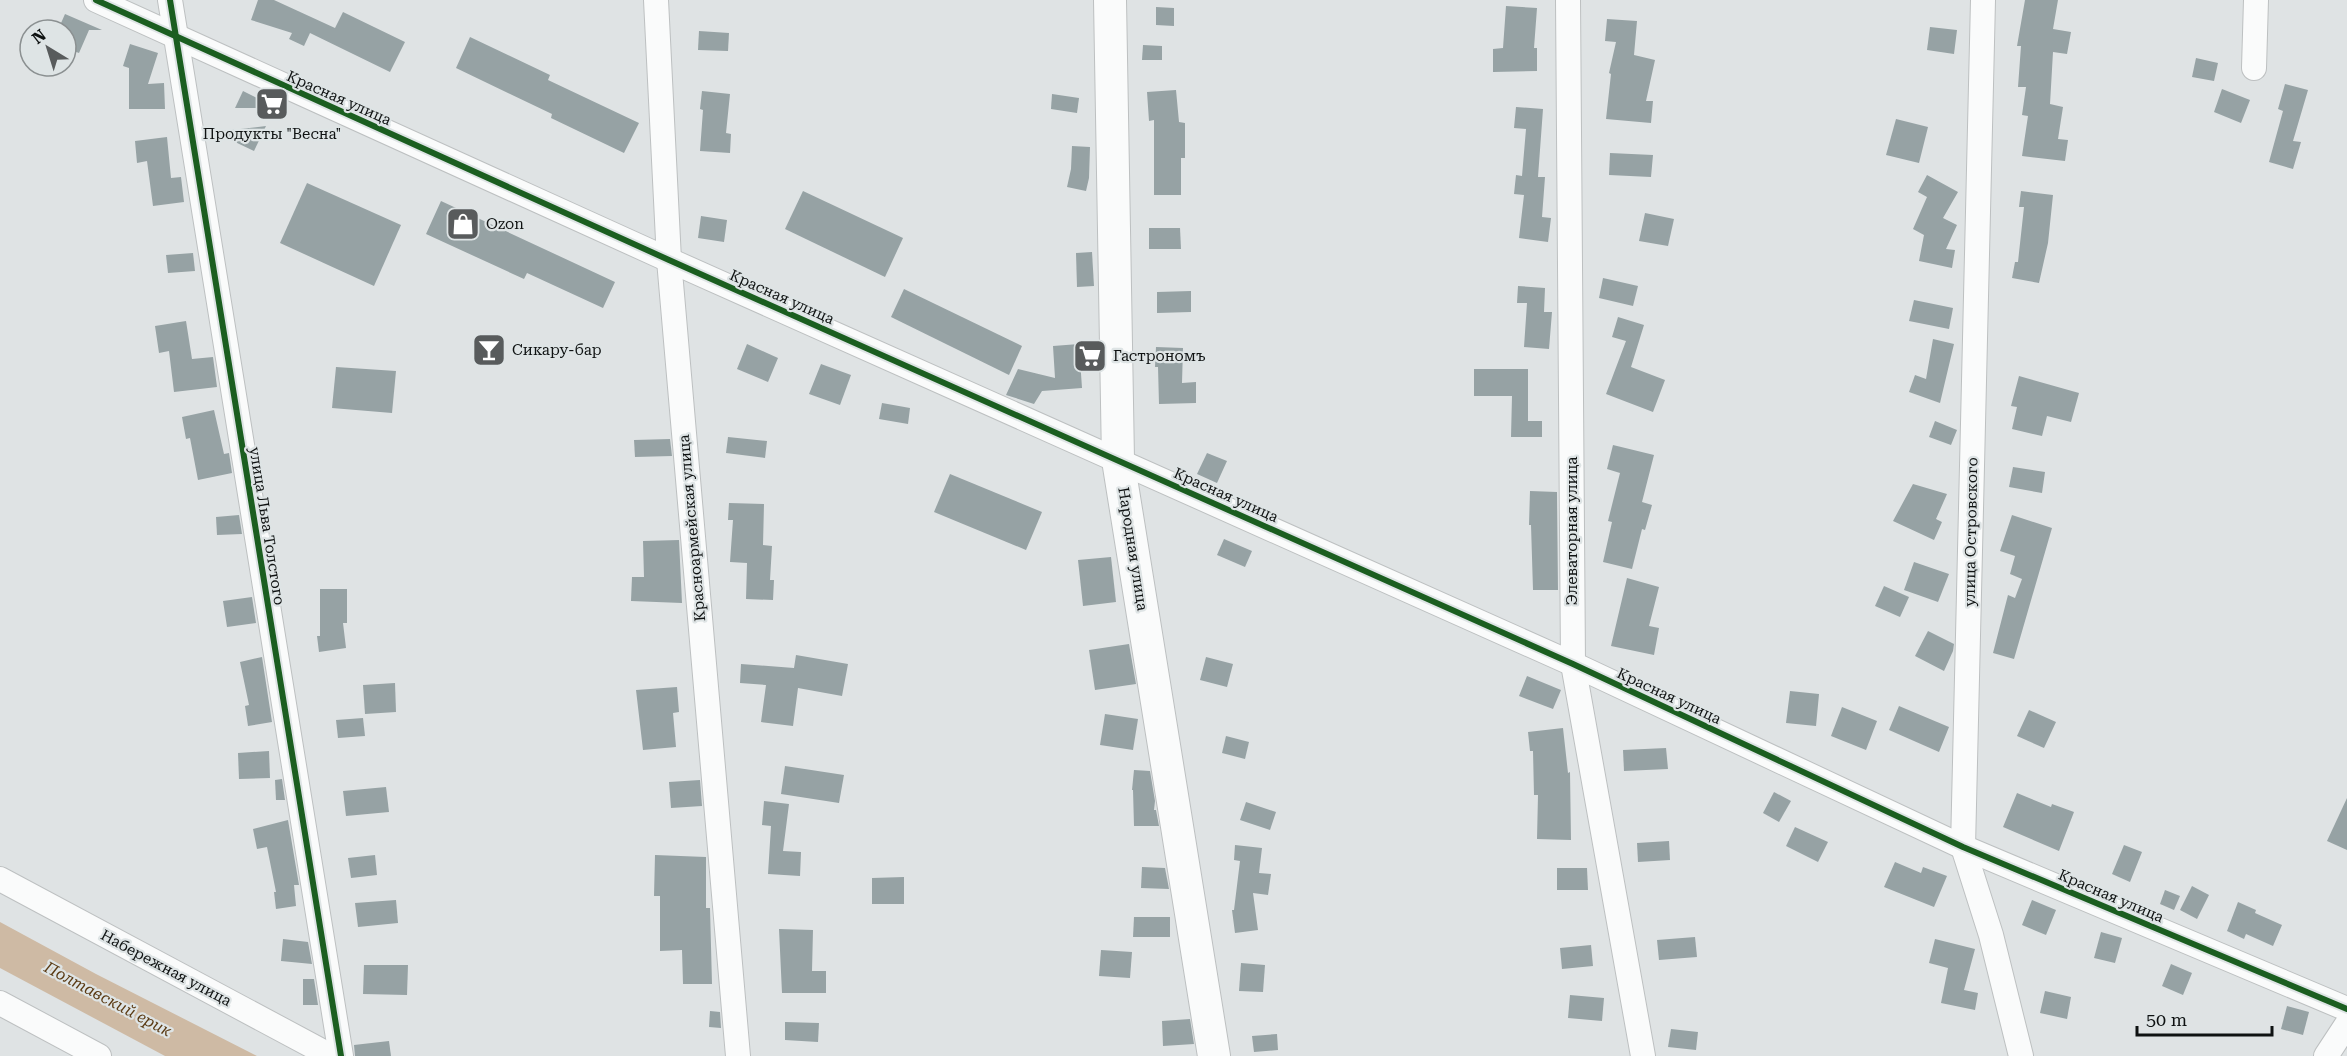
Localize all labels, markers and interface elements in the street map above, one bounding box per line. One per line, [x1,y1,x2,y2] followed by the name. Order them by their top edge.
[18,18,78,78] north arrow
[28,25,50,48] text: N
[284,67,394,129] street label: Красная улица
[254,86,290,122] supermarket icon: Продукты "Весна"
[203,125,341,143] place label: Продукты "Весна"
[445,206,481,242] shop icon: Ozon
[486,215,524,233] place label: Ozon
[727,266,837,328] street label: Красная улица
[471,332,507,368] bar icon: Сикару-бар
[1072,338,1108,374] supermarket icon: Гастрономъ
[512,341,602,359] place label: Сикару-бар
[1113,347,1206,365] place label: Гастрономъ
[675,434,709,622] street label: Красноармейская улица
[246,446,288,606] street label: улица Льва Толстого
[1563,457,1581,605] street label: Элеваторная улица
[1961,457,1981,607] street label: улица Островского
[1171,464,1281,526] street label: Красная улица
[1114,486,1152,612] street label: Народная улица
[1614,664,1724,728] street label: Красная улица
[2056,866,2166,926] street label: Красная улица
[98,926,234,1010] street label: Набережная улица
[40,957,175,1041] water label: Полтавский ерик
[2137,999,2272,1037] scale bar
[2146,1009,2187,1030] text: 50 m

